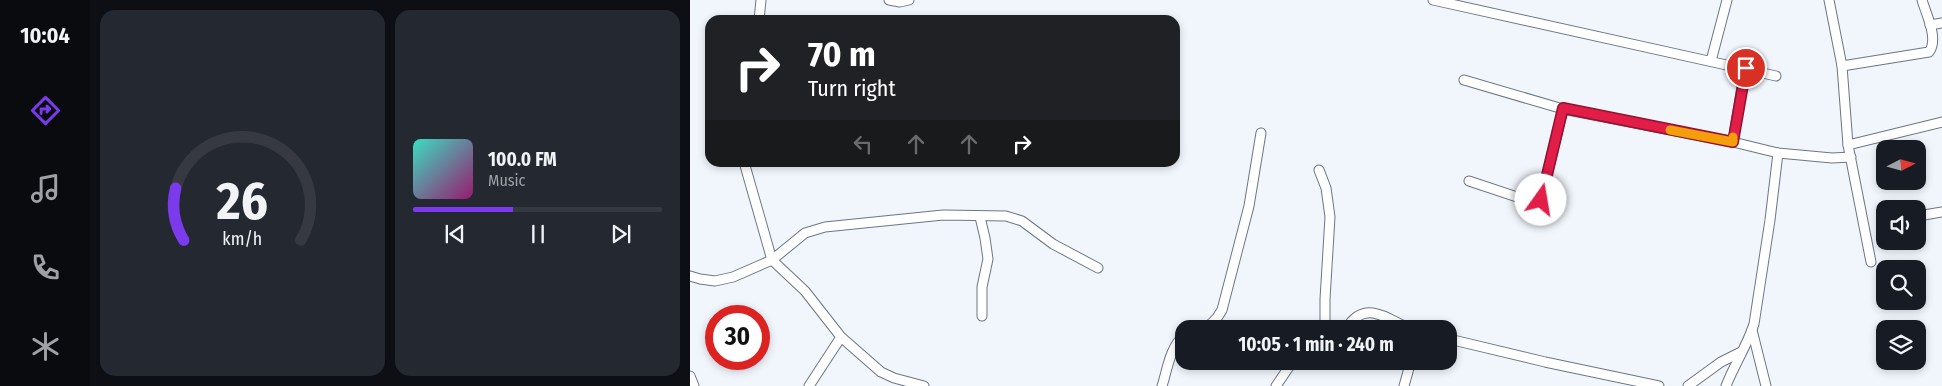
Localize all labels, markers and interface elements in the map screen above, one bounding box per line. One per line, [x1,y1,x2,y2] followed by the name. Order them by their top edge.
[20,22,70,49] text: 10:04
[808,33,876,75] text: 70 m
[725,35,790,100] icon: right
[1725,47,1767,89] pin
[1732,54,1760,82] icon: arrive
[808,75,896,102] text: Turn right
[28,93,63,128] icon: directions
[849,130,877,158] icon: left
[902,130,930,158] icon: ahead
[955,130,983,158] icon: ahead
[1008,130,1036,158] icon: right
[1876,140,1926,190] north arrow
[1876,140,1926,370] map controls
[488,148,557,171] text: 100.0 FM
[216,170,268,233] text: 26
[28,171,63,206] icon: music
[488,171,525,190] text: Music
[1514,173,1566,225] position arrow
[1876,200,1926,250] button: sound
[441,220,469,248] icon: previous
[524,220,552,248] icon: pause
[607,220,635,248] icon: next
[223,228,262,250] text: km/h
[28,250,63,285] icon: phone
[1876,260,1926,310] button: search
[705,305,770,370] speed limit sign: 30
[1876,320,1926,370] button: layers
[28,329,63,364] icon: climate
[1238,333,1394,356] text: 10:05 · 1 min · 240 m

